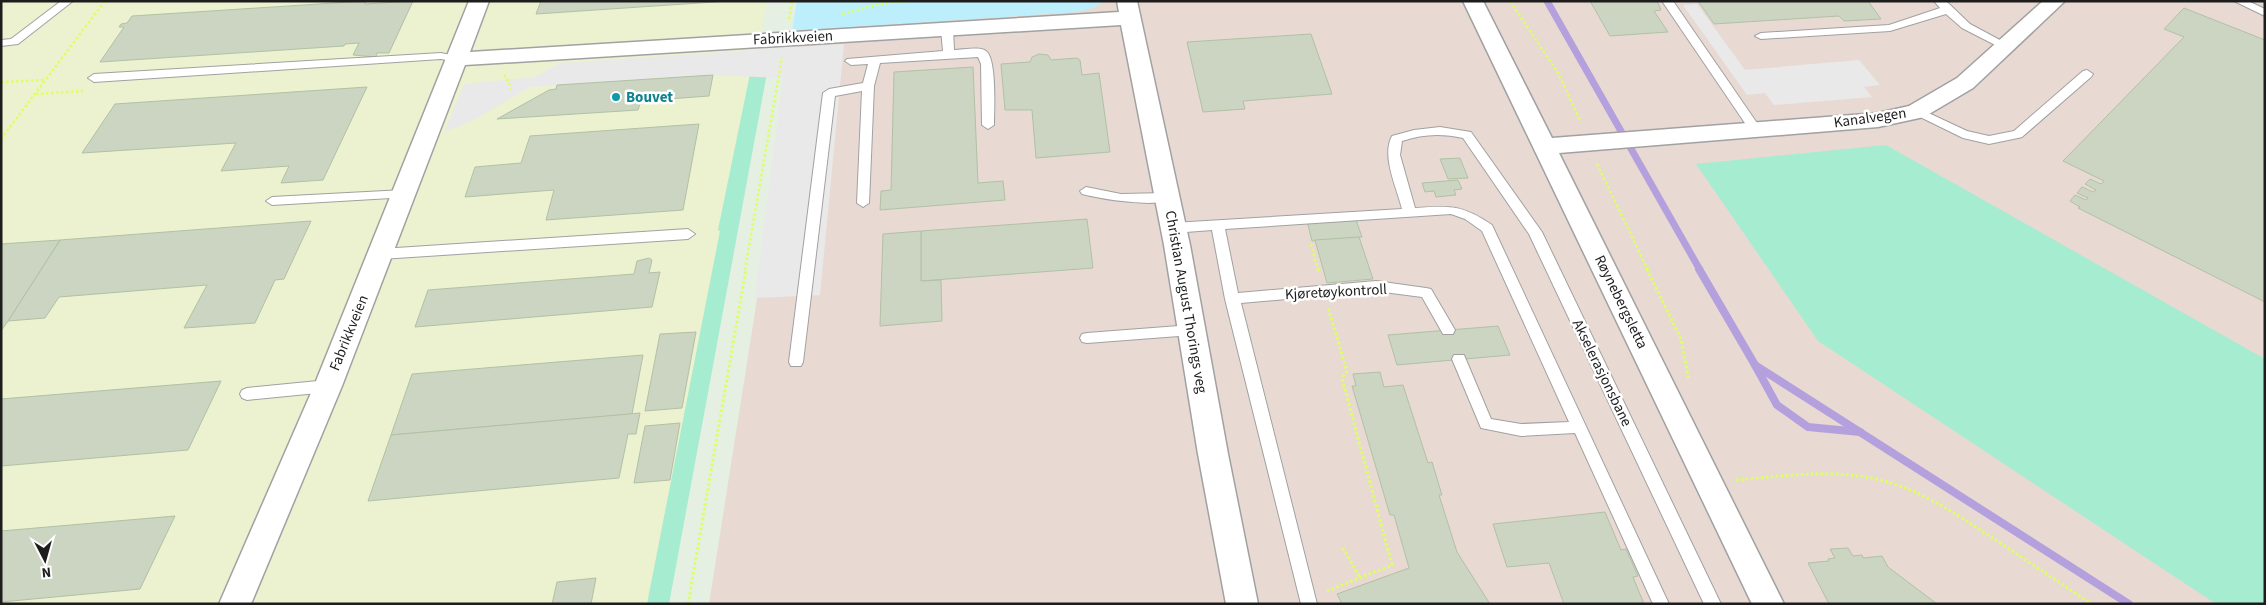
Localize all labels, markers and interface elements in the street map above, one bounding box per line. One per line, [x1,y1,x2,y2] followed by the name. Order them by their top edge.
[752,25,834,51] street label: Fabrikkveien
[626,87,673,108] place label: Bouvet
[610,91,622,103] marker: Bouvet
[1832,103,1908,133] street label: Kanalvegen
[1160,209,1212,395] street label: Christian August Thorings veg
[1589,252,1653,352] street label: Røynebergsletta
[1284,279,1388,305] street label: Kjøretøykontroll
[324,292,374,374] street label: Fabrikkveien
[1567,316,1637,430] street label: Akselerasjonsbane
[20,535,70,585] north arrow
[41,562,52,582] text: N

